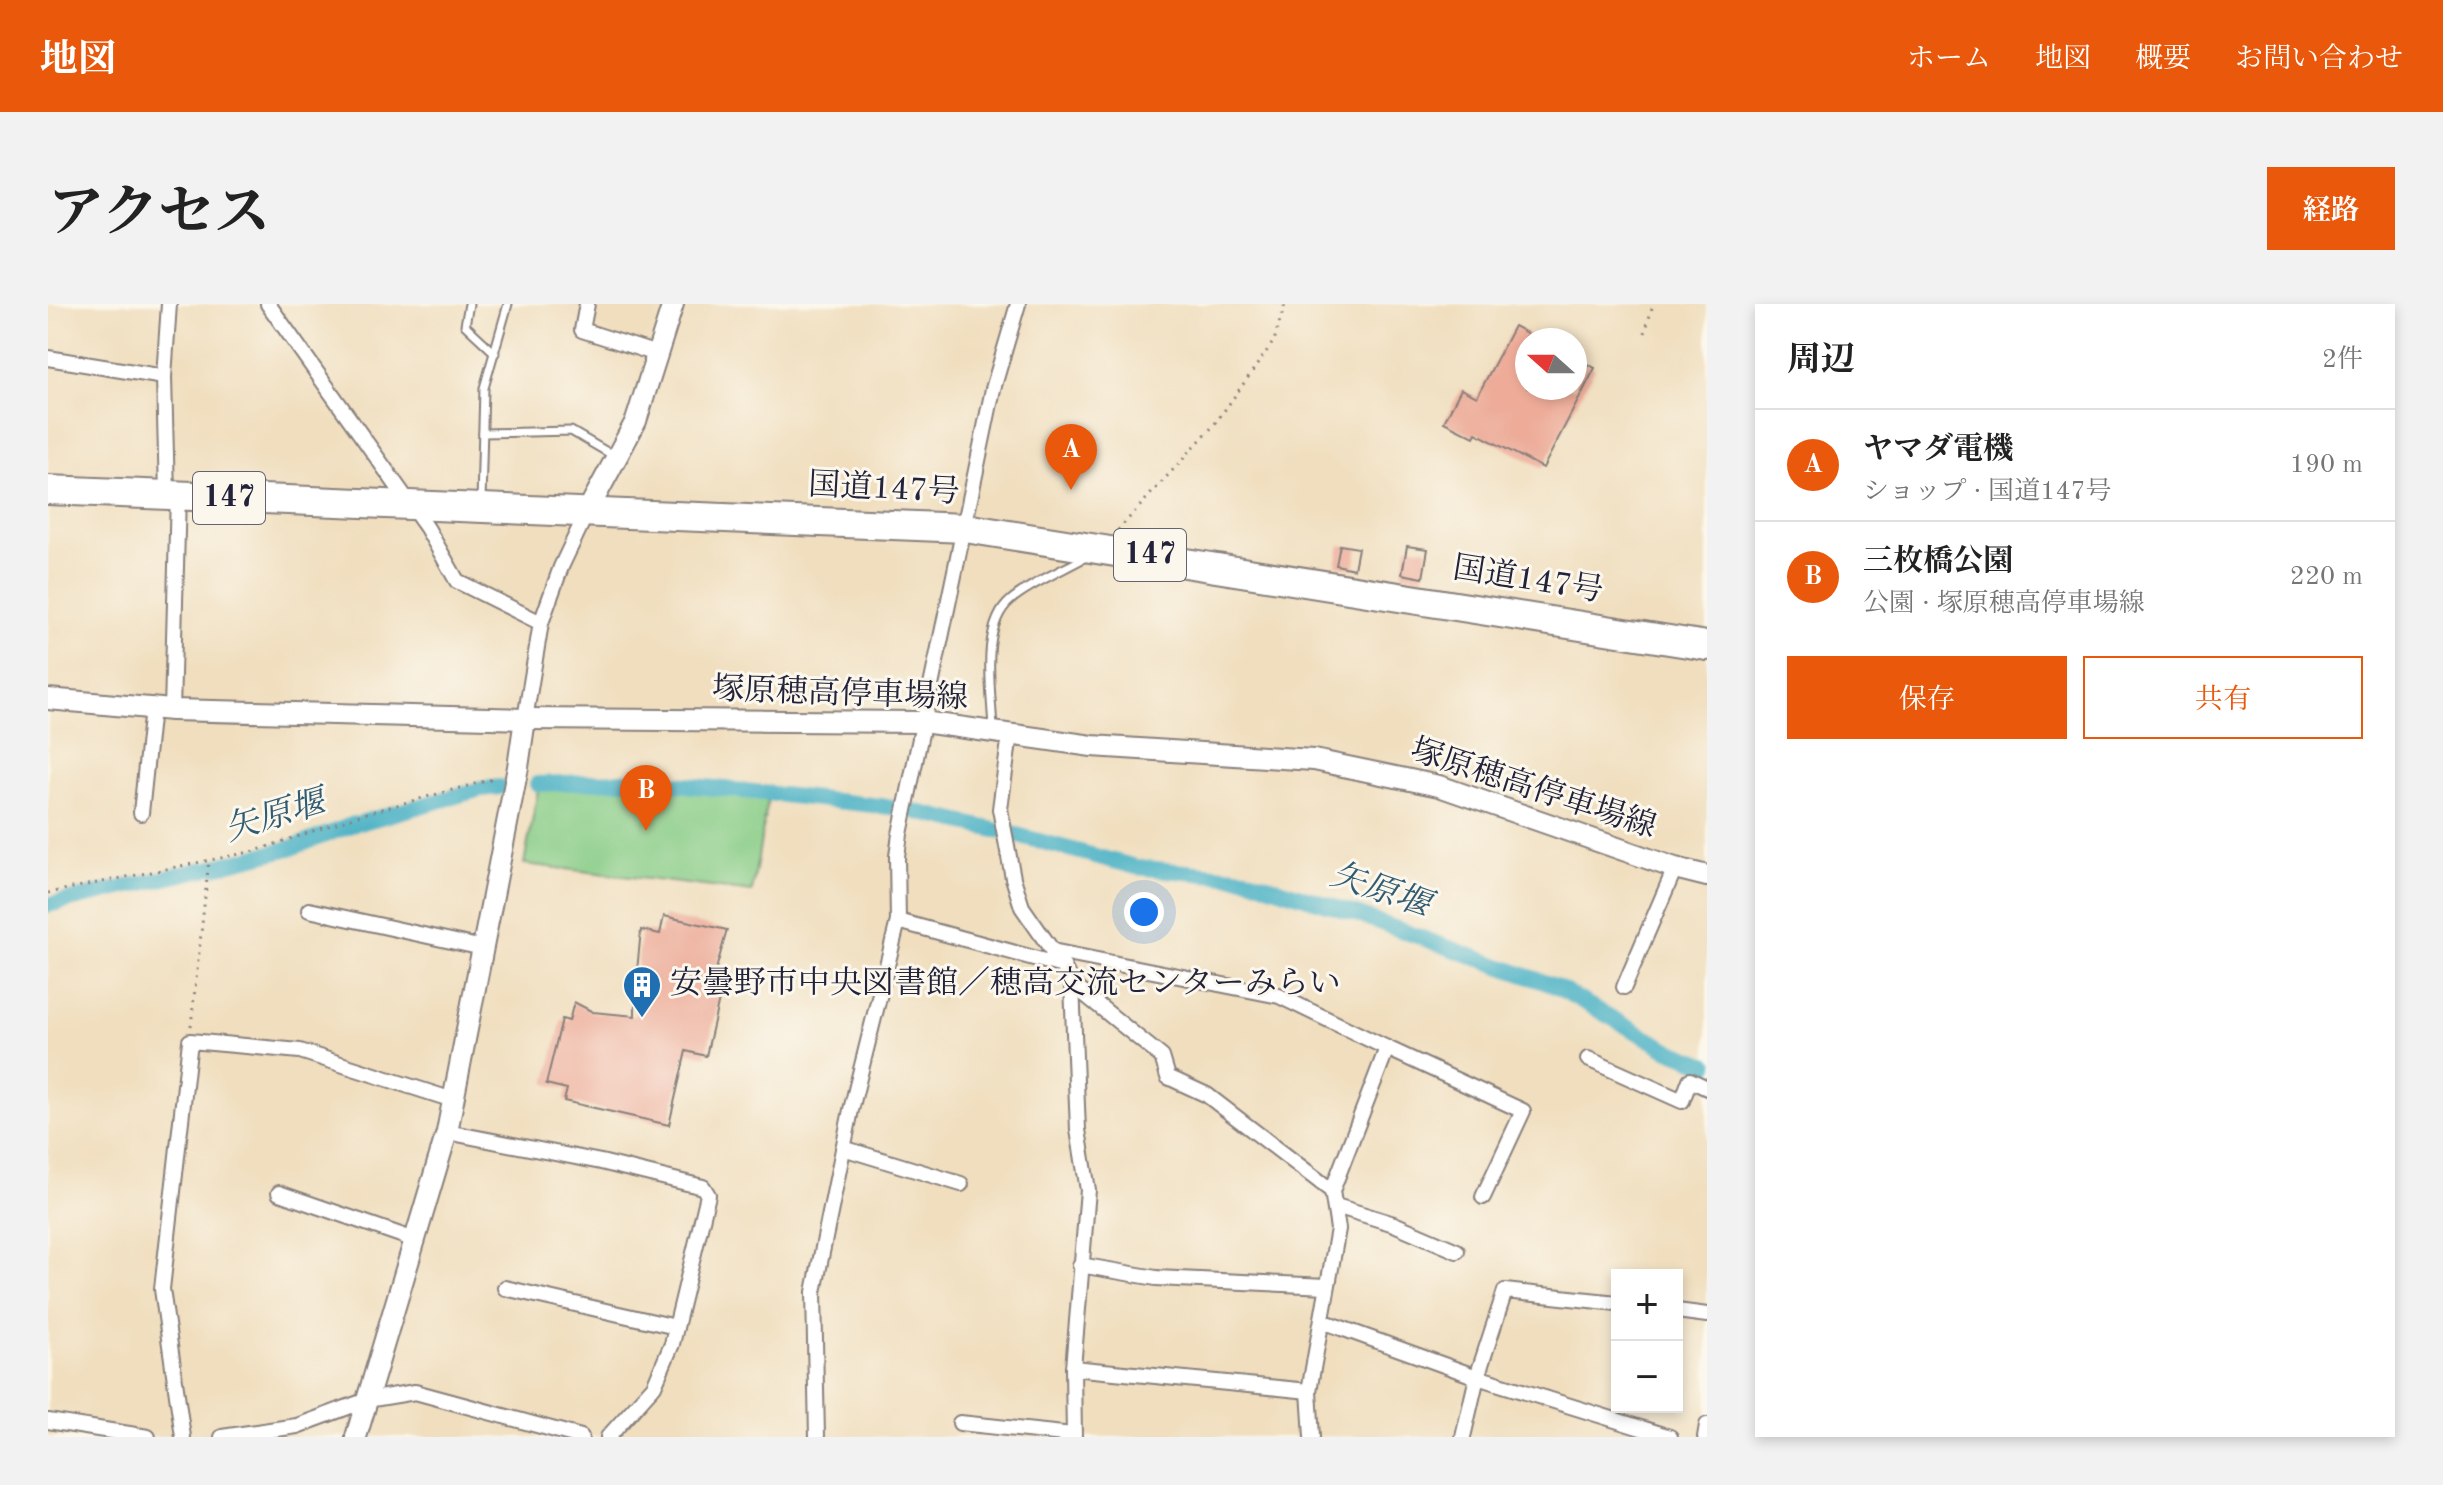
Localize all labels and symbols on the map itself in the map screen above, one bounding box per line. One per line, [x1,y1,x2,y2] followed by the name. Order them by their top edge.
[1515,328,1587,400] north arrow
[1045,424,1097,490] pin: A
[807,467,961,510] street label: 国道147号
[193,472,265,524] road number: 147
[1114,529,1186,581] road number: 147
[1451,550,1606,609] street label: 国道147号
[712,671,969,715] street label: 塚原穂高停車場線
[1406,731,1661,845] street label: 塚原穂高停車場線
[620,765,672,831] pin: B
[220,782,334,848] water label: 矢原堰
[1326,855,1439,925] water label: 矢原堰
[1124,892,1164,932] your location
[621,964,663,1019] building icon: 安曇野市中央図書館／穂高交流センターみらい
[670,965,1341,1001] place label: 安曇野市中央図書館／穂高交流センターみらい

